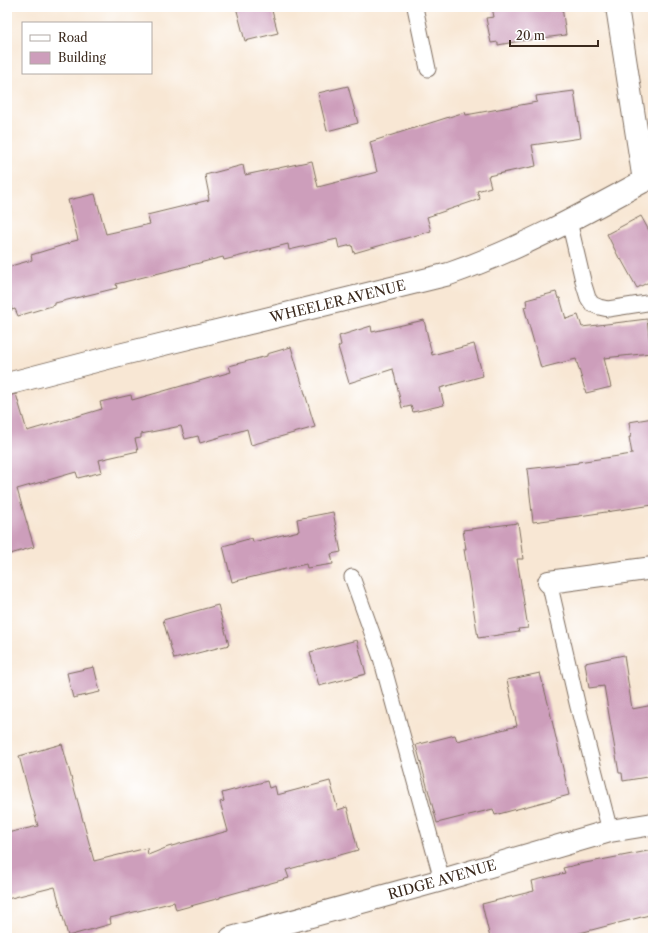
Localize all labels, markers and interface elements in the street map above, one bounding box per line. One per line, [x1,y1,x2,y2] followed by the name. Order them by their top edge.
[22,22,152,74] legend
[510,22,598,48] scale bar
[516,28,545,43] text: 20 m
[58,30,88,45] text: Road
[58,50,106,65] text: Building
[267,276,408,327] street label: WHEELER AVENUE
[386,856,498,903] street label: RIDGE AVENUE

